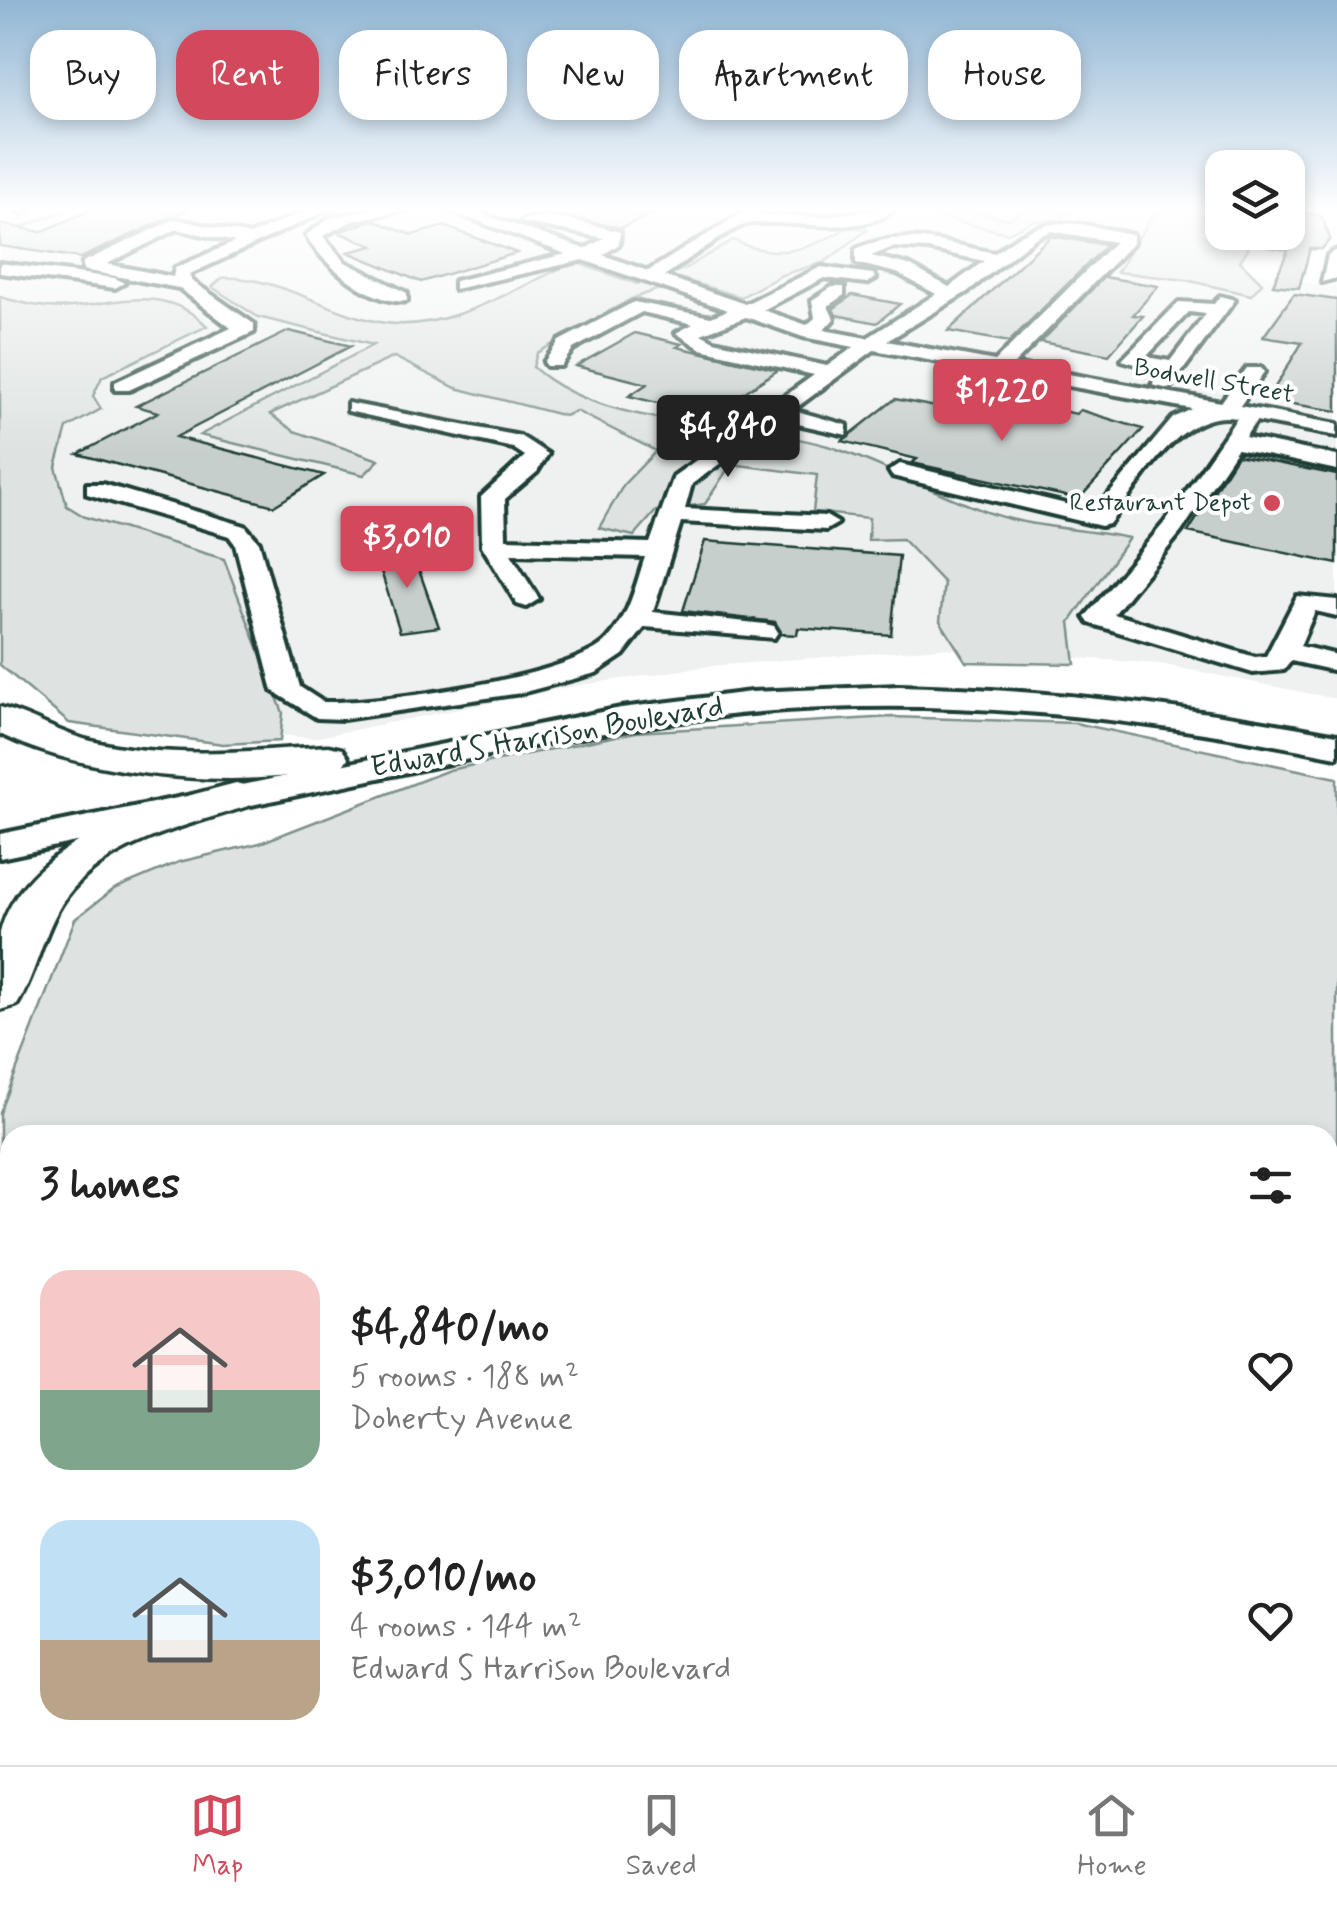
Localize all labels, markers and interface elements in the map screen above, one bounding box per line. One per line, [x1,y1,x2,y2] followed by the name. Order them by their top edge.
[30,30,156,120] chip: Buy
[176,30,319,120] chip: Rent
[339,30,507,120] chip: Filters
[527,30,659,120] chip: New
[679,30,908,120] chip: Apartment
[928,30,1081,120] chip: House
[1205,150,1305,250] map controls
[1205,150,1305,250] button: layers
[1131,352,1297,412] street label: Bodwell Street
[921,359,1083,444] pin: $1,220
[955,370,1049,412] text: $1,220
[647,395,809,480] pin: $4,840
[679,406,777,448] text: $4,840
[1070,487,1252,520] place label: Restaurant Depot
[1261,492,1283,514] marker: Restaurant Depot
[326,506,488,591] pin: $3,010
[363,517,451,559] text: $3,010
[368,687,726,787] street label: Edward S Harrison Boulevard
[40,1158,180,1213] text: 3 homes
[1243,1158,1298,1213] icon: filters
[350,1301,549,1356] text: $4,840/mo
[120,1310,240,1430] icon: home
[1243,1343,1298,1398] icon: heart
[350,1356,579,1398] text: 5 rooms · 188 m²
[350,1398,573,1440] text: Doherty Avenue
[350,1551,536,1606] text: $3,010/mo
[120,1560,240,1680] icon: home
[1243,1593,1298,1648] icon: heart
[350,1606,582,1648] text: 4 rooms · 144 m²
[350,1648,731,1690] text: Edward S Harrison Boulevard
[190,1788,245,1885] tab: Map
[626,1788,697,1885] tab: Saved
[1077,1788,1147,1885] tab: Home

